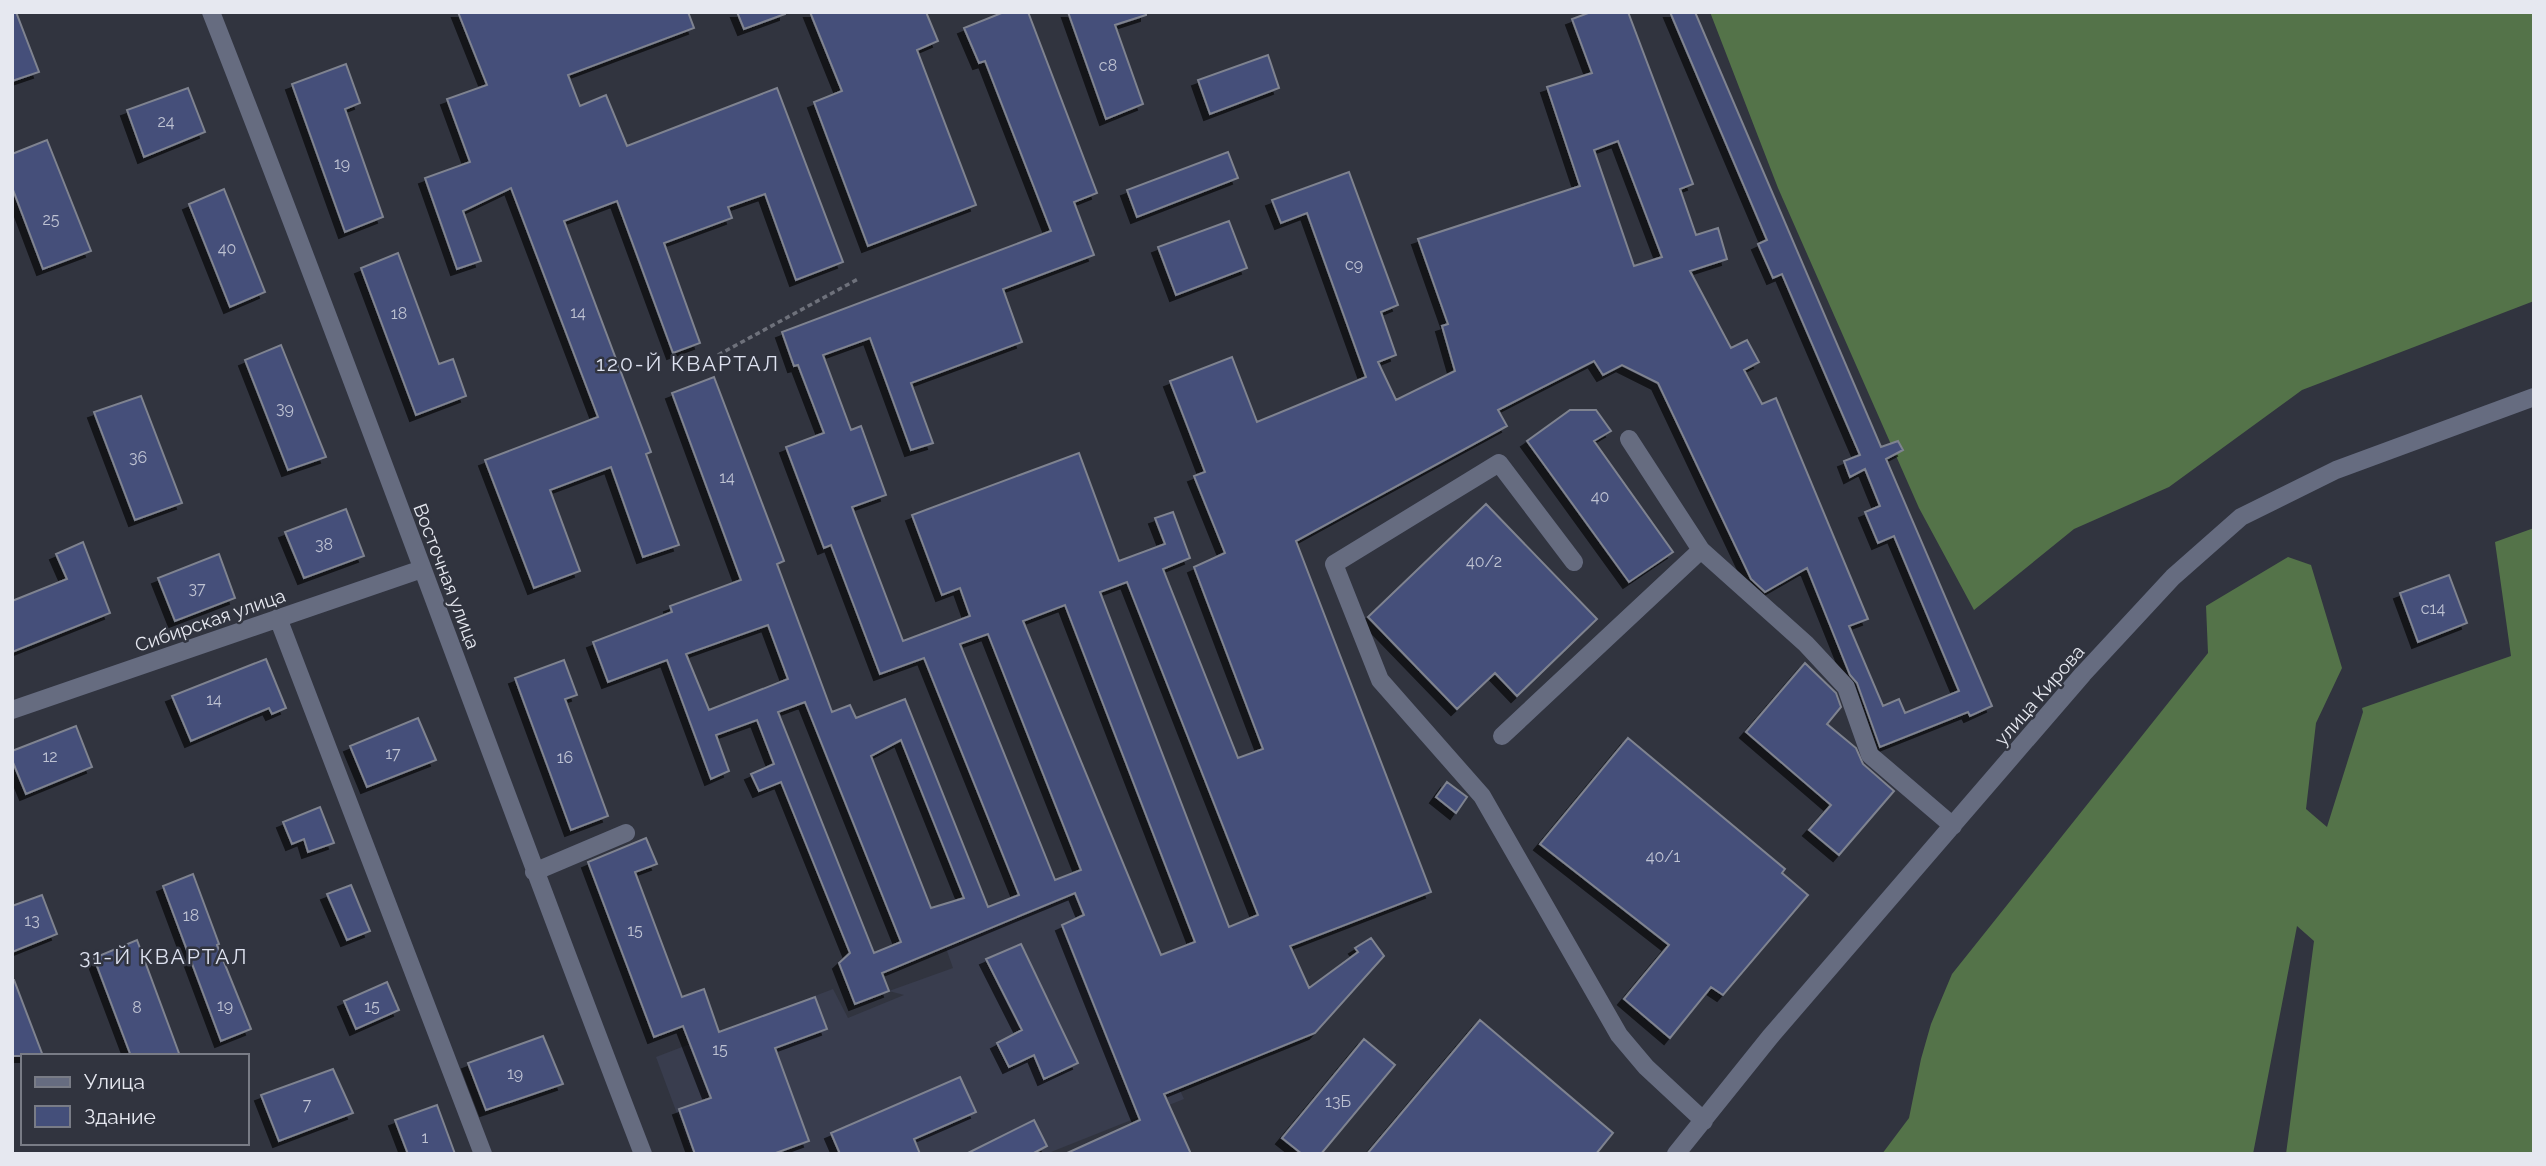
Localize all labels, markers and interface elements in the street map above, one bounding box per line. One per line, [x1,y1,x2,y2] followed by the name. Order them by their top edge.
[1099,56,1117,75] house number: с8
[157,112,175,131] house number: 24
[334,154,350,173] house number: 19
[42,210,60,229] house number: 25
[218,239,236,258] house number: 40
[1345,255,1363,274] house number: с9
[570,303,586,322] house number: 14
[391,304,407,323] house number: 18
[596,351,780,376] district label: 120-Й КВАРТАЛ
[276,399,294,418] house number: 39
[129,448,147,467] house number: 36
[719,468,735,487] house number: 14
[1591,487,1609,506] house number: 40
[409,500,485,652] street label: Восточная улица
[315,535,333,554] house number: 38
[1466,552,1502,571] house number: 40/2
[188,579,206,598] house number: 37
[132,584,288,656] street label: Сибирская улица
[2421,599,2445,618] house number: с14
[1990,640,2088,750] street label: улица Кирова
[206,690,222,709] house number: 14
[385,744,401,763] house number: 17
[42,747,58,766] house number: 12
[557,748,573,767] house number: 16
[1646,847,1680,866] house number: 40/1
[183,906,199,925] house number: 18
[24,911,40,930] house number: 13
[627,921,643,940] house number: 15
[79,944,249,969] district label: 31-Й КВАРТАЛ
[217,996,233,1015] house number: 19
[364,997,380,1016] house number: 15
[132,998,142,1017] house number: 8
[712,1040,728,1059] house number: 15
[21,1054,248,1145] legend
[507,1064,523,1083] house number: 19
[84,1069,145,1094] text: Улица
[1325,1092,1351,1111] house number: 13Б
[303,1095,312,1114] house number: 7
[84,1104,156,1129] text: Здание
[422,1128,429,1147] house number: 1

